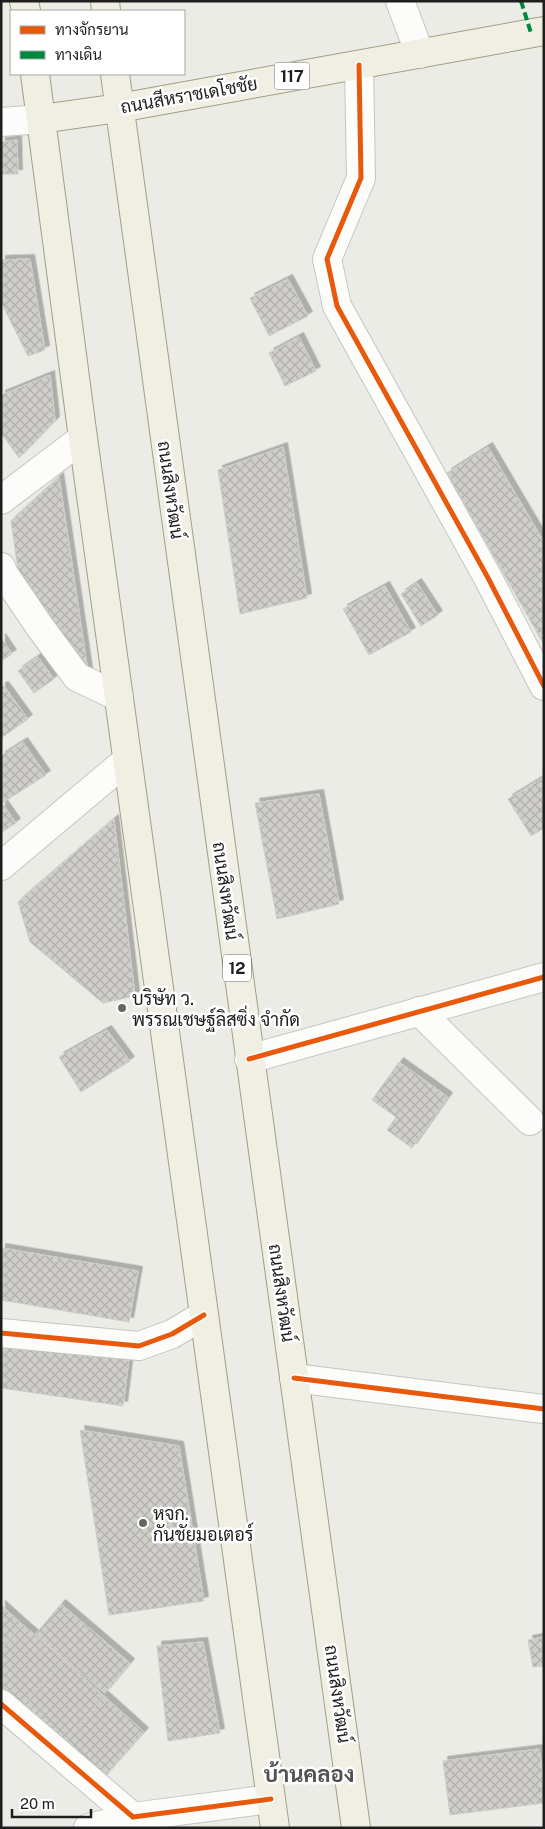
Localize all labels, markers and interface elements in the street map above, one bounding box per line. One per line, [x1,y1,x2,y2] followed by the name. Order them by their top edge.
[10,10,185,75] legend
[55,21,129,38] text: ทางจักรยาน
[55,46,102,63] text: ทางเดิน
[274,62,310,90] road number: 117
[118,71,259,117] street label: ถนนสีหราชเดโชชัย
[154,439,190,541] street label: ถนนสิงหวัฒน์
[209,840,245,942] street label: ถนนสิงหวัฒน์
[223,954,251,981] road number: 12
[132,988,300,1032] place label: บริษัท ว. พรรณเชษฐ์ลิสซิ่ง จำกัด
[116,1002,128,1014] marker: บริษัท ว. พรรณเชษฐ์ลิสซิ่ง จำกัด
[265,1242,301,1344] street label: ถนนสิงหวัฒน์
[153,1503,254,1545] place label: หจก. กันชัยมอเตอร์
[137,1517,149,1529] marker: หจก. กันชัยมอเตอร์
[321,1643,357,1745] street label: ถนนสิงหวัฒน์
[264,1760,354,1787] district label: บ้านคลอง
[12,1786,91,1818] scale bar
[20,1795,55,1812] text: 20 m

